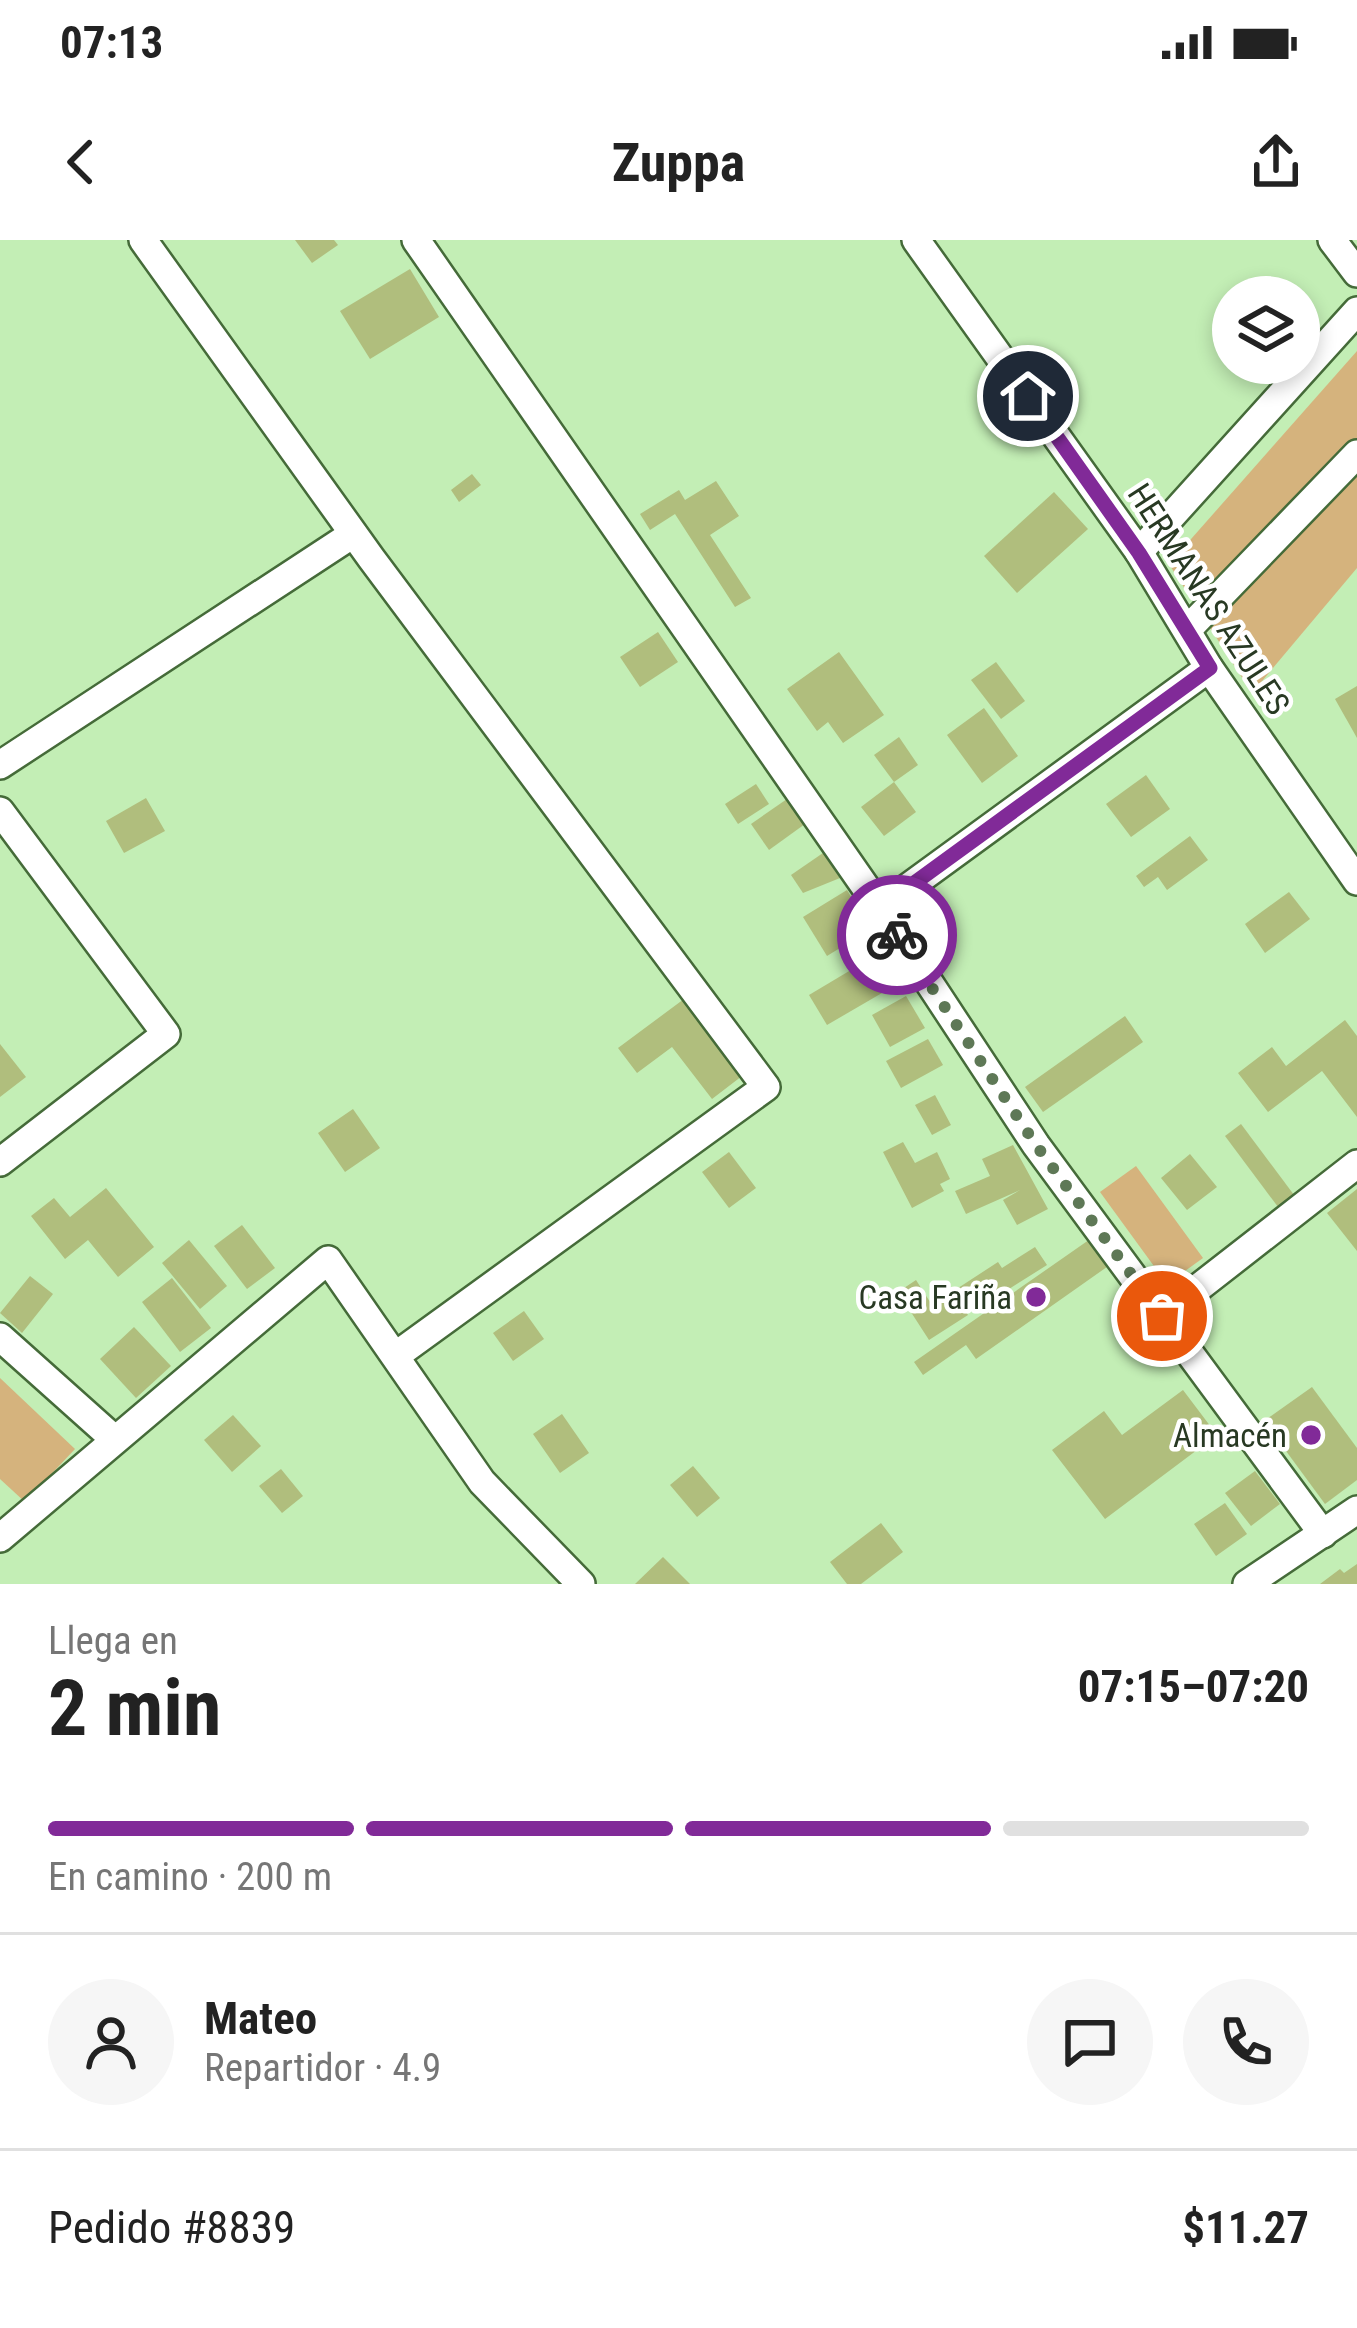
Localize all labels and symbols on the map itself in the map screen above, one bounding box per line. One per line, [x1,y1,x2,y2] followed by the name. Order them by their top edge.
[977,345,1079,447] pin
[1120,476,1298,722] street label: HERMANAS AZULES
[837,875,957,995] courier
[1111,1265,1213,1367] pin
[859,1278,1012,1317] place label: Casa Fariña
[1023,1284,1049,1310] marker: Casa Fariña
[1173,1416,1287,1455] place label: Almacén
[1298,1422,1324,1448] marker: Almacén

